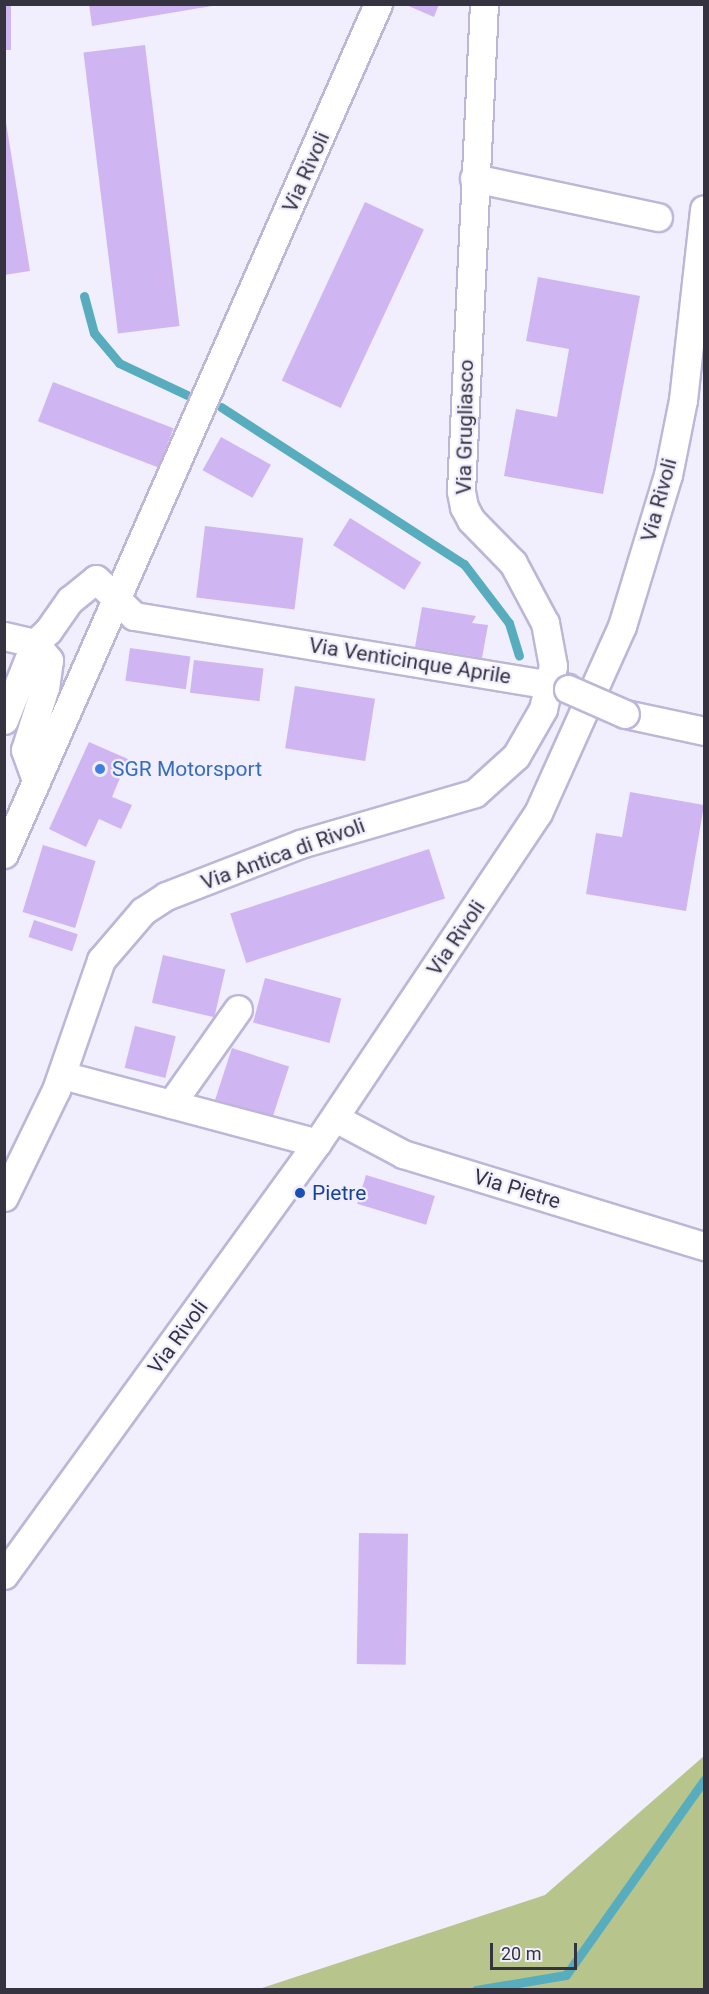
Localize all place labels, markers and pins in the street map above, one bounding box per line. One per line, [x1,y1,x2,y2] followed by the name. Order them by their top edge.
[112,756,262,782] place label: SGR Motorsport
[93,762,107,776] marker: SGR Motorsport
[312,1180,366,1206] place label: Pietre
[293,1186,307,1200] marker: Pietre

